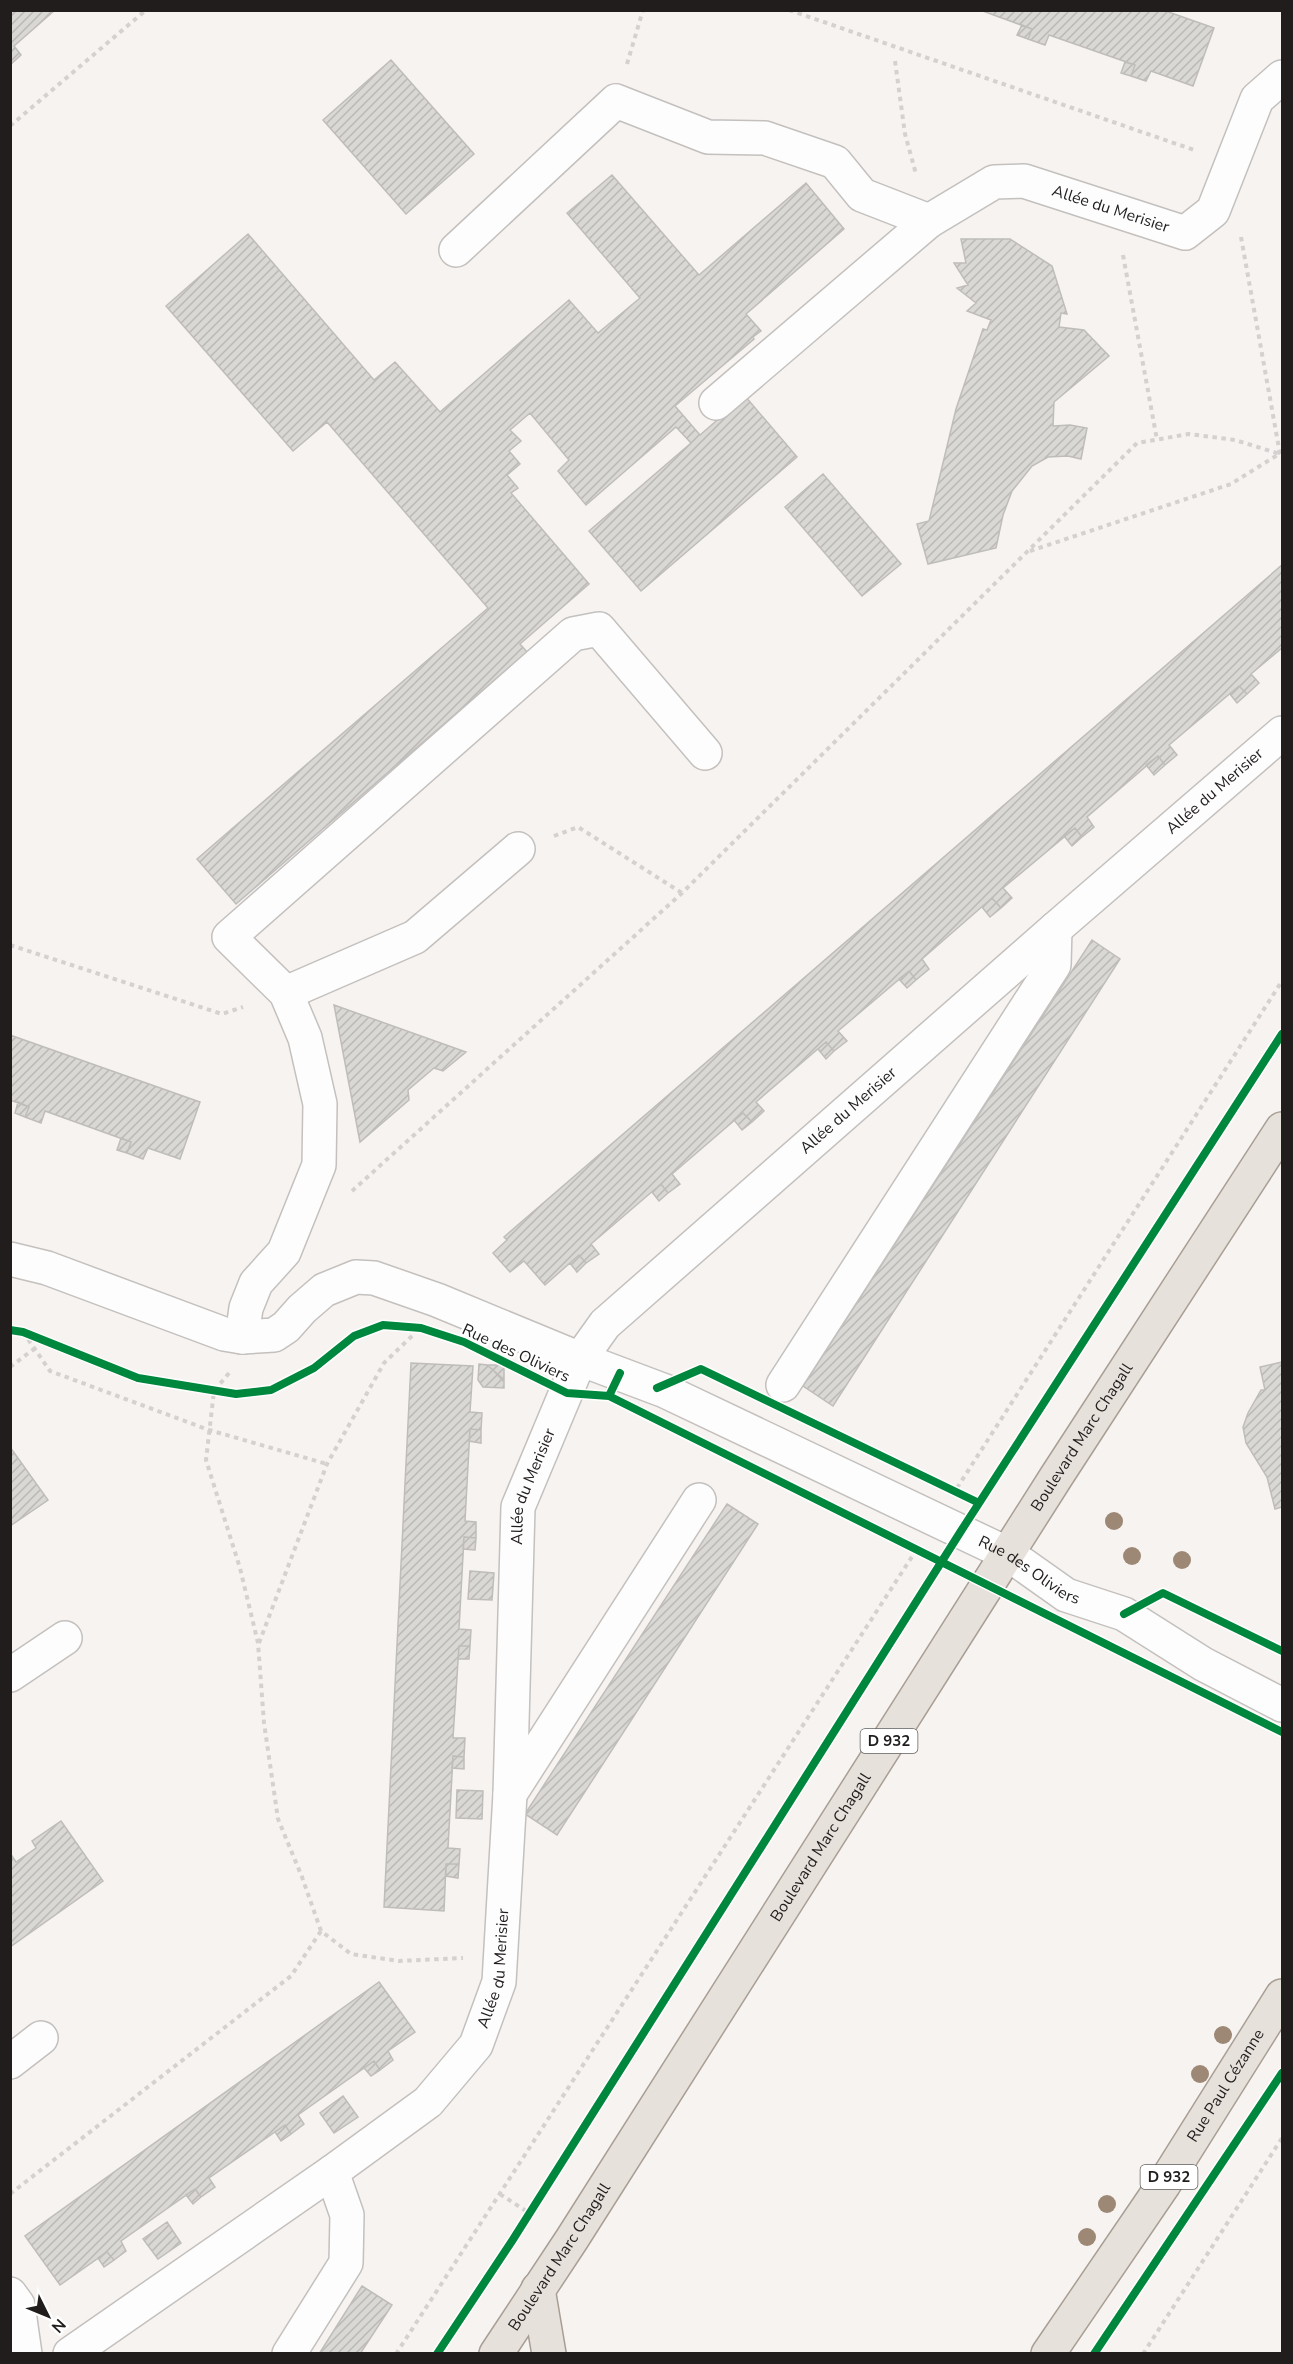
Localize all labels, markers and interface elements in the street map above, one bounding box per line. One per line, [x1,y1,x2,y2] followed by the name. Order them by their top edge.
[1049,180,1172,238] street label: Allée du Merisier
[1161,743,1268,839] street label: Allée du Merisier
[795,1062,902,1159] street label: Allée du Merisier
[459,1318,573,1388] street label: Rue des Oliviers
[1026,1359,1138,1516] street label: Boulevard Marc Chagall
[506,1425,561,1545] street label: Allée du Merisier
[975,1530,1083,1610] street label: Rue des Oliviers
[860,1729,918,1753] road number: D 932
[765,1768,877,1926] street label: Boulevard Marc Chagall
[472,1908,514,2031] street label: Allée du Merisier
[1182,2025,1270,2146] street label: Rue Paul Cézanne
[1140,2165,1198,2189] road number: D 932
[503,2178,616,2335] street label: Boulevard Marc Chagall
[18,2286,78,2346] north arrow
[46,2314,70,2337] text: N

